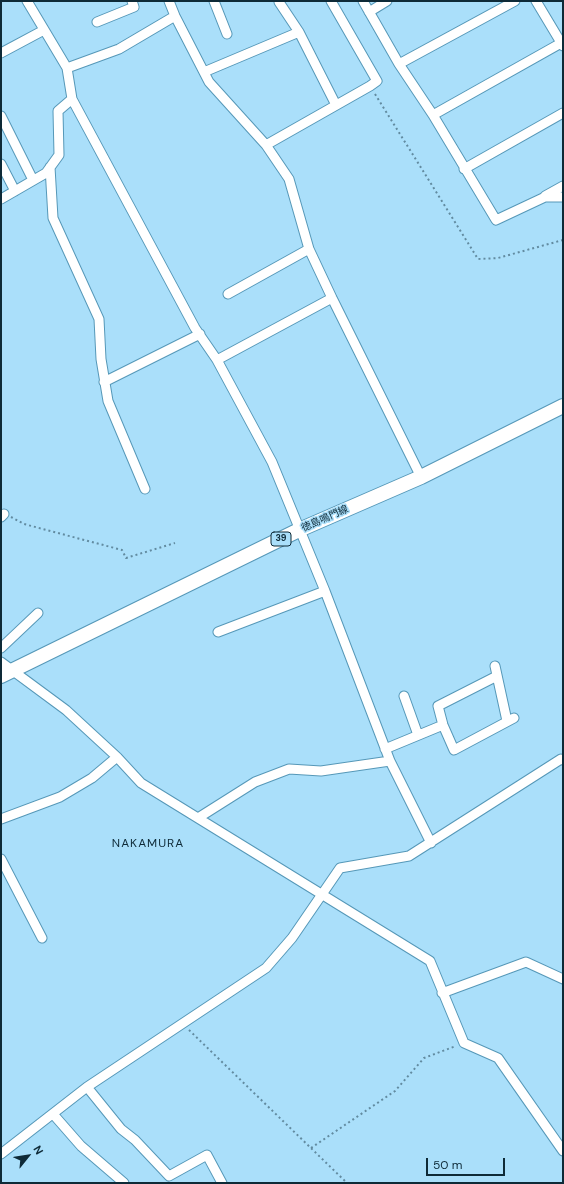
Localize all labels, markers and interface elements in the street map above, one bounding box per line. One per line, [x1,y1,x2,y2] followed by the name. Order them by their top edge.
[300,503,350,535] street label: 徳島鳴門線
[271,532,291,546] road number: 39
[112,837,184,851] district label: NAKAMURA
[8,1136,48,1176] north arrow
[30,1143,46,1157] text: N
[428,1150,507,1176] scale bar
[433,1157,462,1173] text: 50 m

